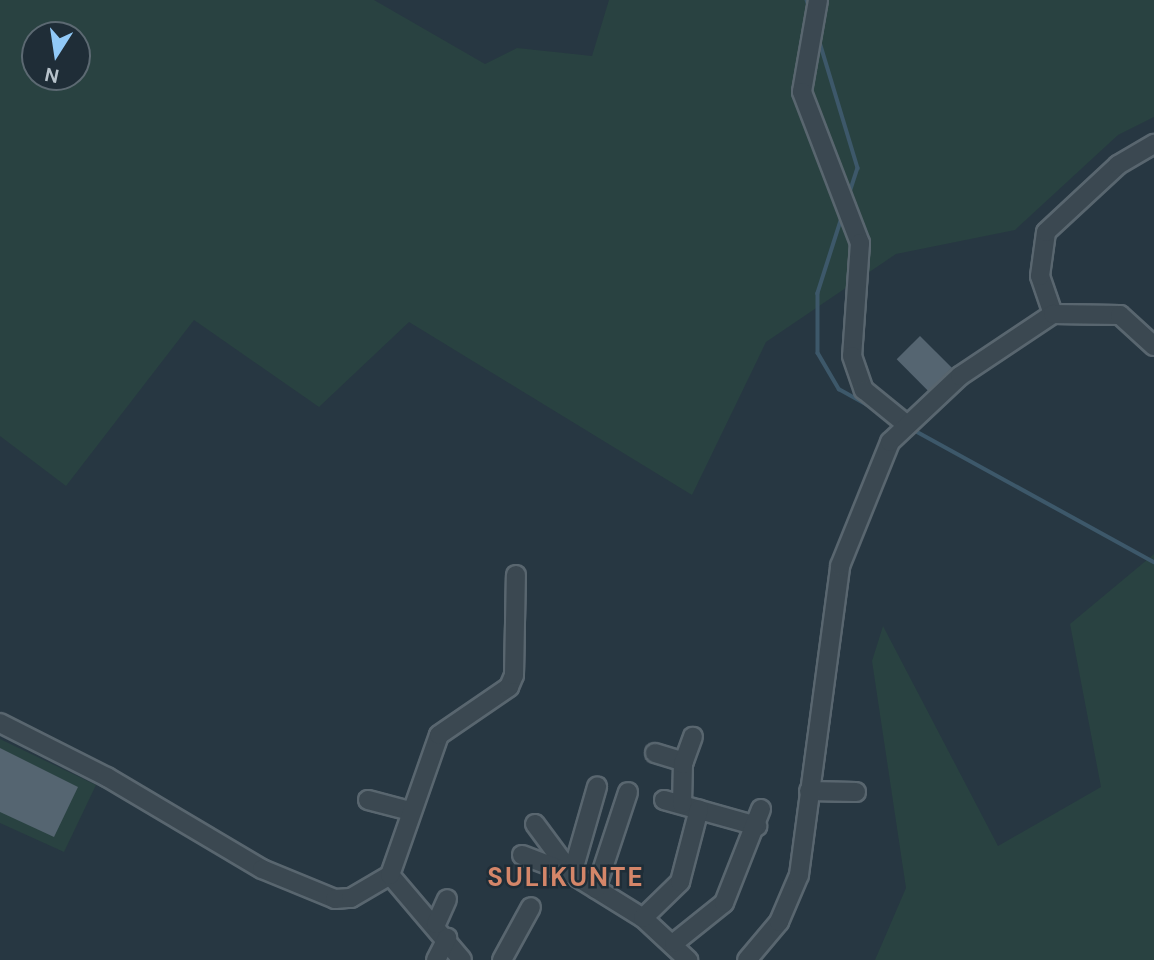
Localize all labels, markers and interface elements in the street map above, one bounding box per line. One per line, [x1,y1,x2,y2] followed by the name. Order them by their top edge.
[21,21,91,91] north arrow
[43,61,61,89] text: N
[488,862,644,894] district label: SULIKUNTE

